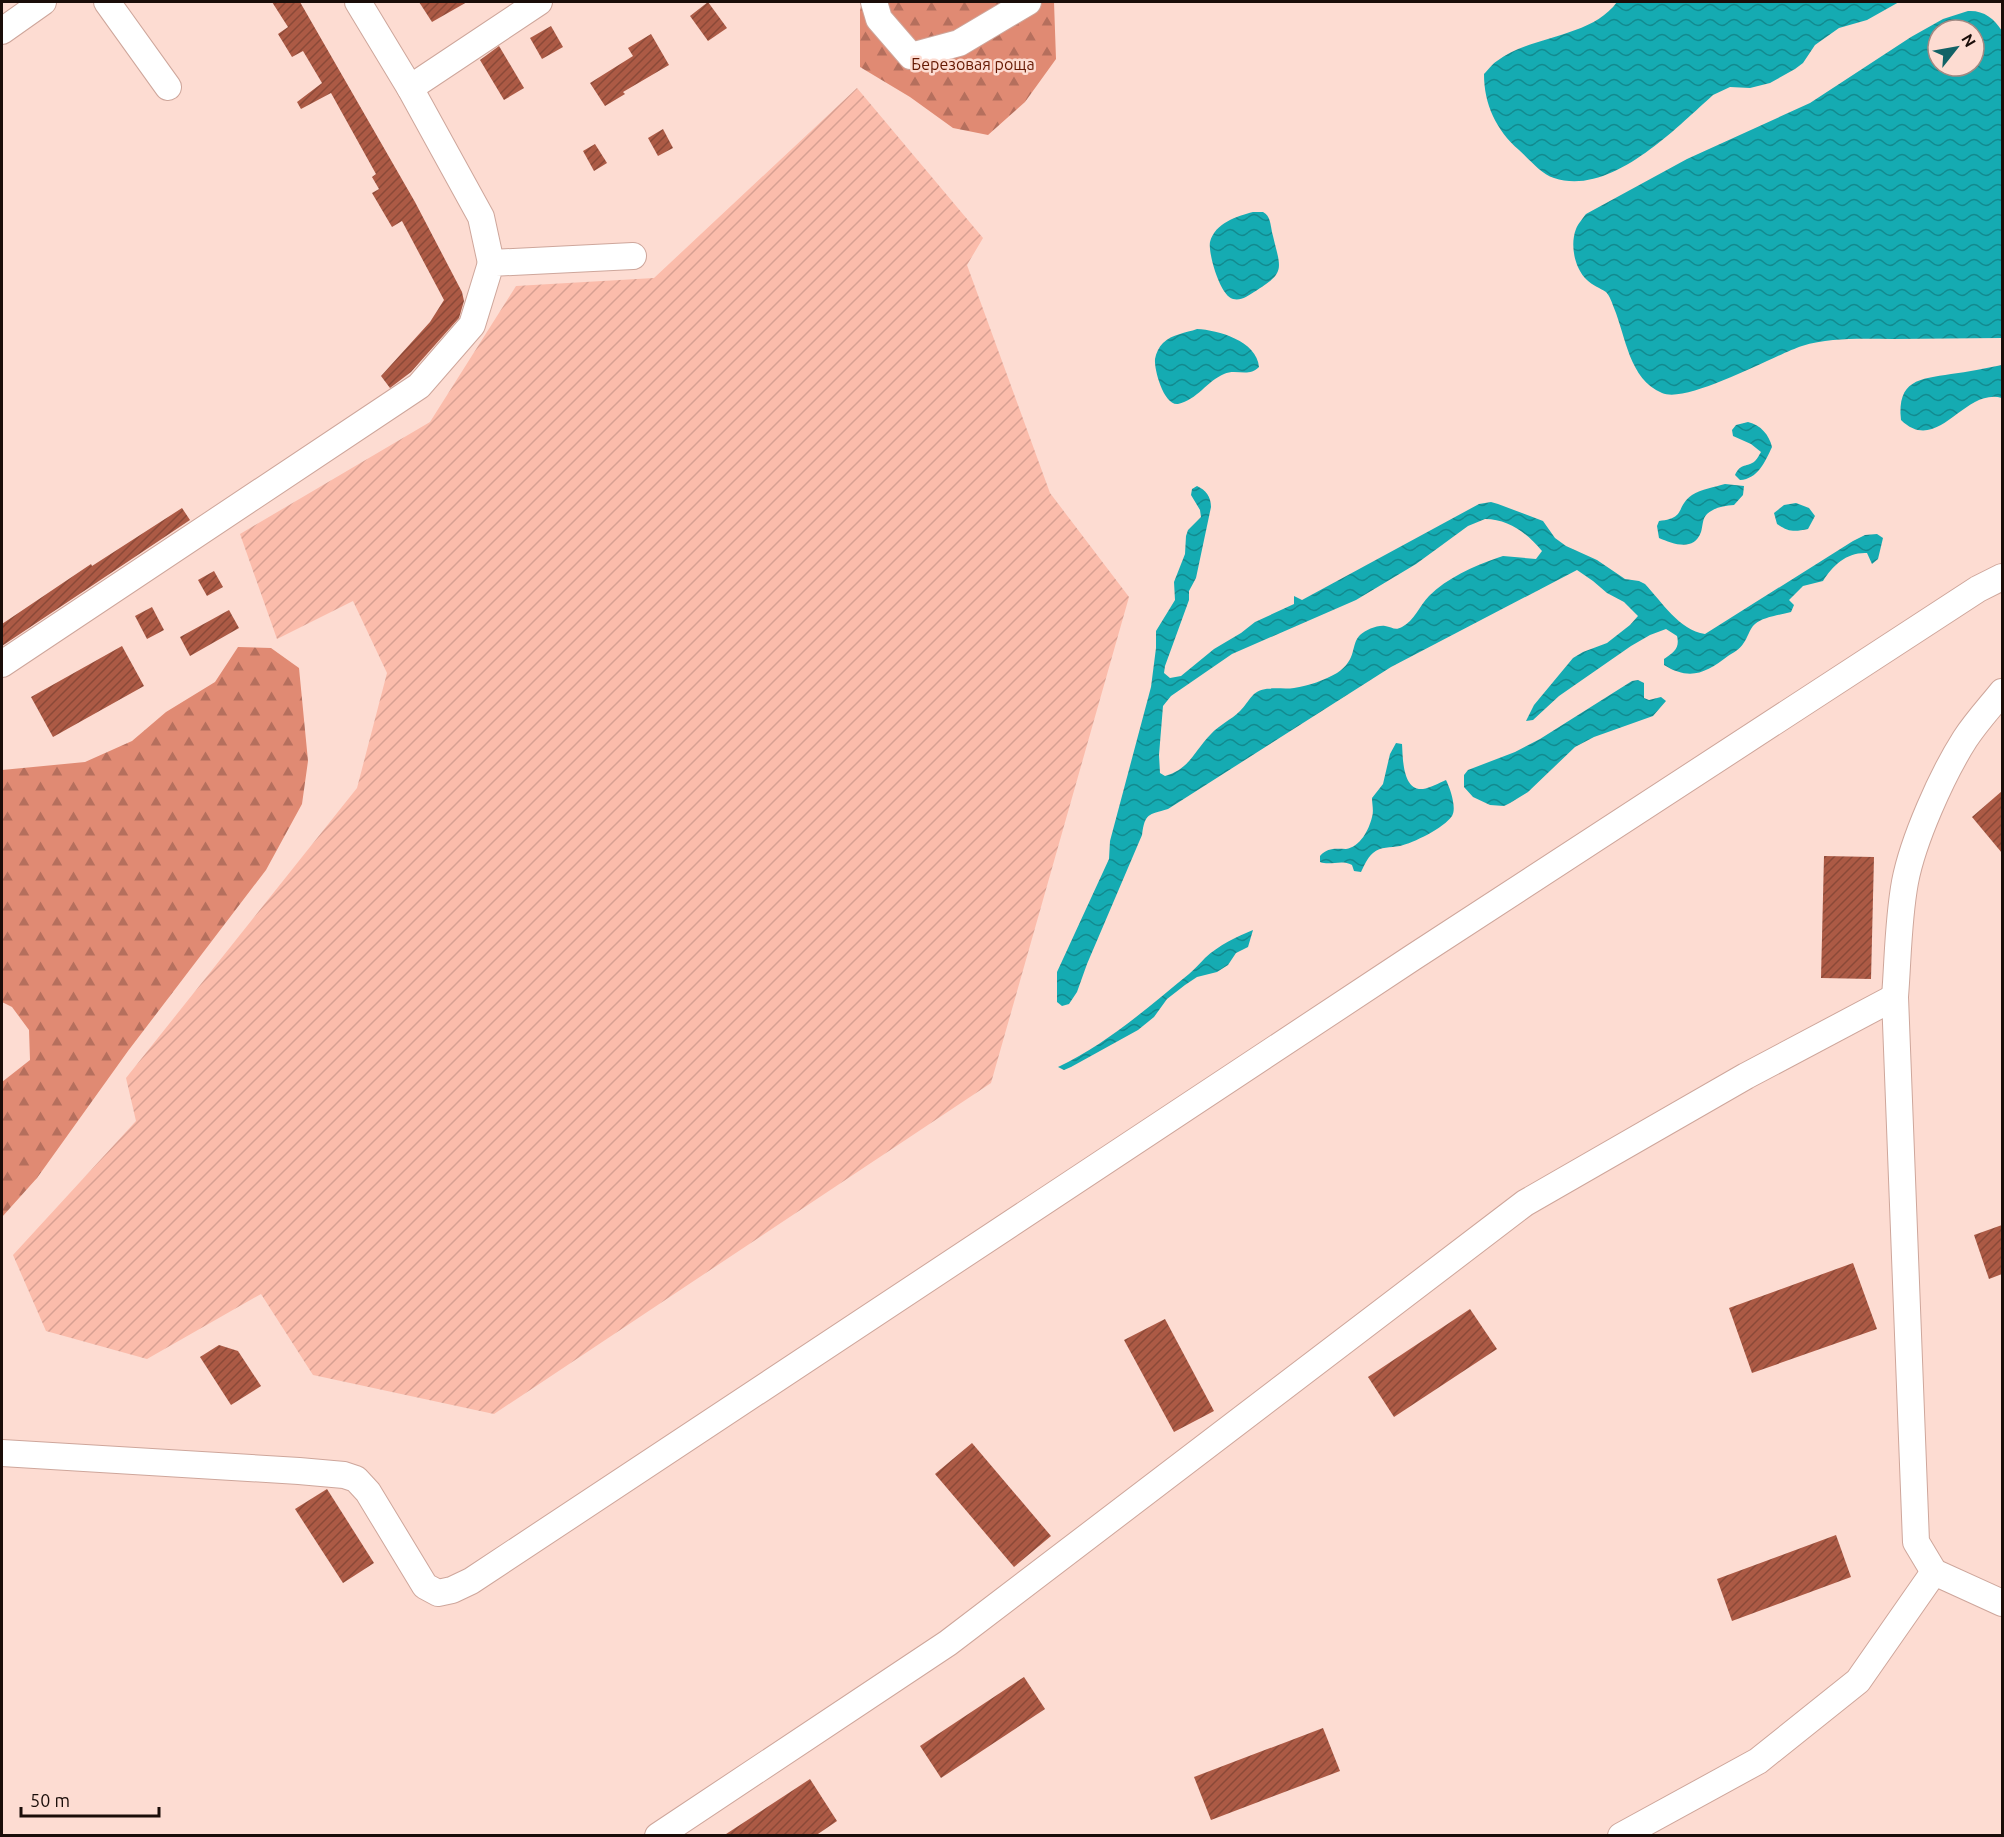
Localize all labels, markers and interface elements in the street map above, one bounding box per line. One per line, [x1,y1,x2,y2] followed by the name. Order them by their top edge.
[1926,18,1986,78] north arrow
[1958,31,1980,50] text: N
[911,55,1035,73] park label: Березовая роща
[21,1780,159,1818] scale bar
[30,1790,70,1810] text: 50 m

